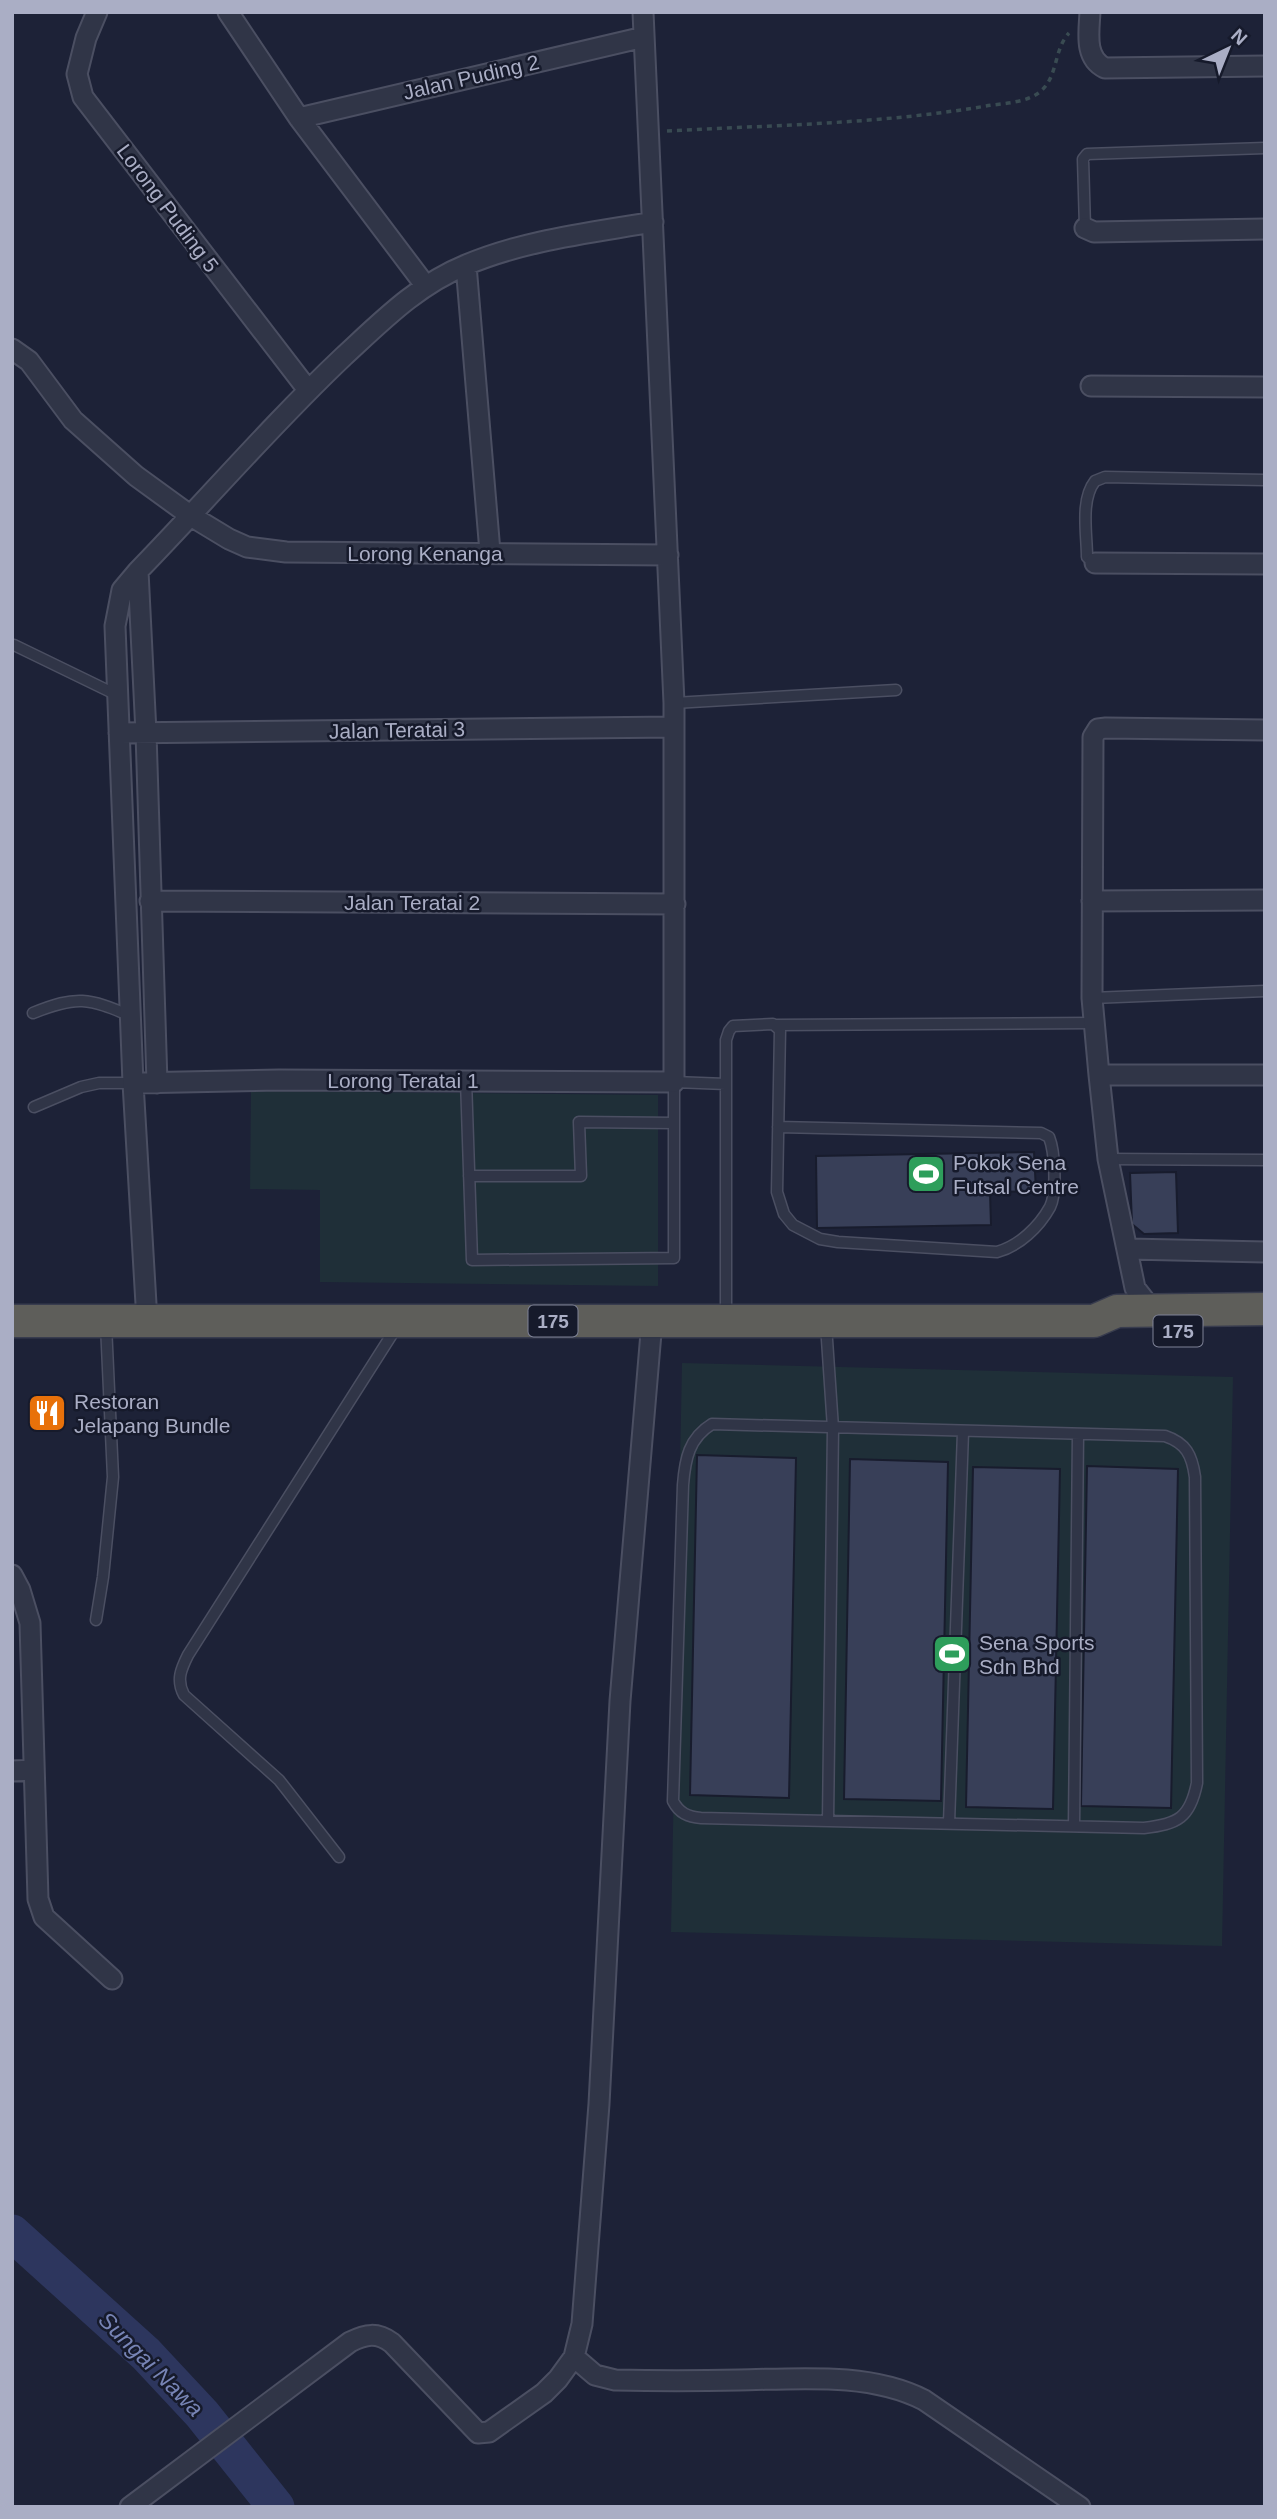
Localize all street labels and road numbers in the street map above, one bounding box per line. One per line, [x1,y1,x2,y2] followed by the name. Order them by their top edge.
[401,50,541,104] street label: Jalan Puding 2
[112,140,224,276] street label: Lorong Puding 5
[347,542,503,565] street label: Lorong Kenanga
[329,717,465,743] street label: Jalan Teratai 3
[344,891,480,914] street label: Jalan Teratai 2
[327,1069,479,1092] street label: Lorong Teratai 1
[528,1306,578,1336] road number: 175
[1154,1316,1202,1346] road number: 175

